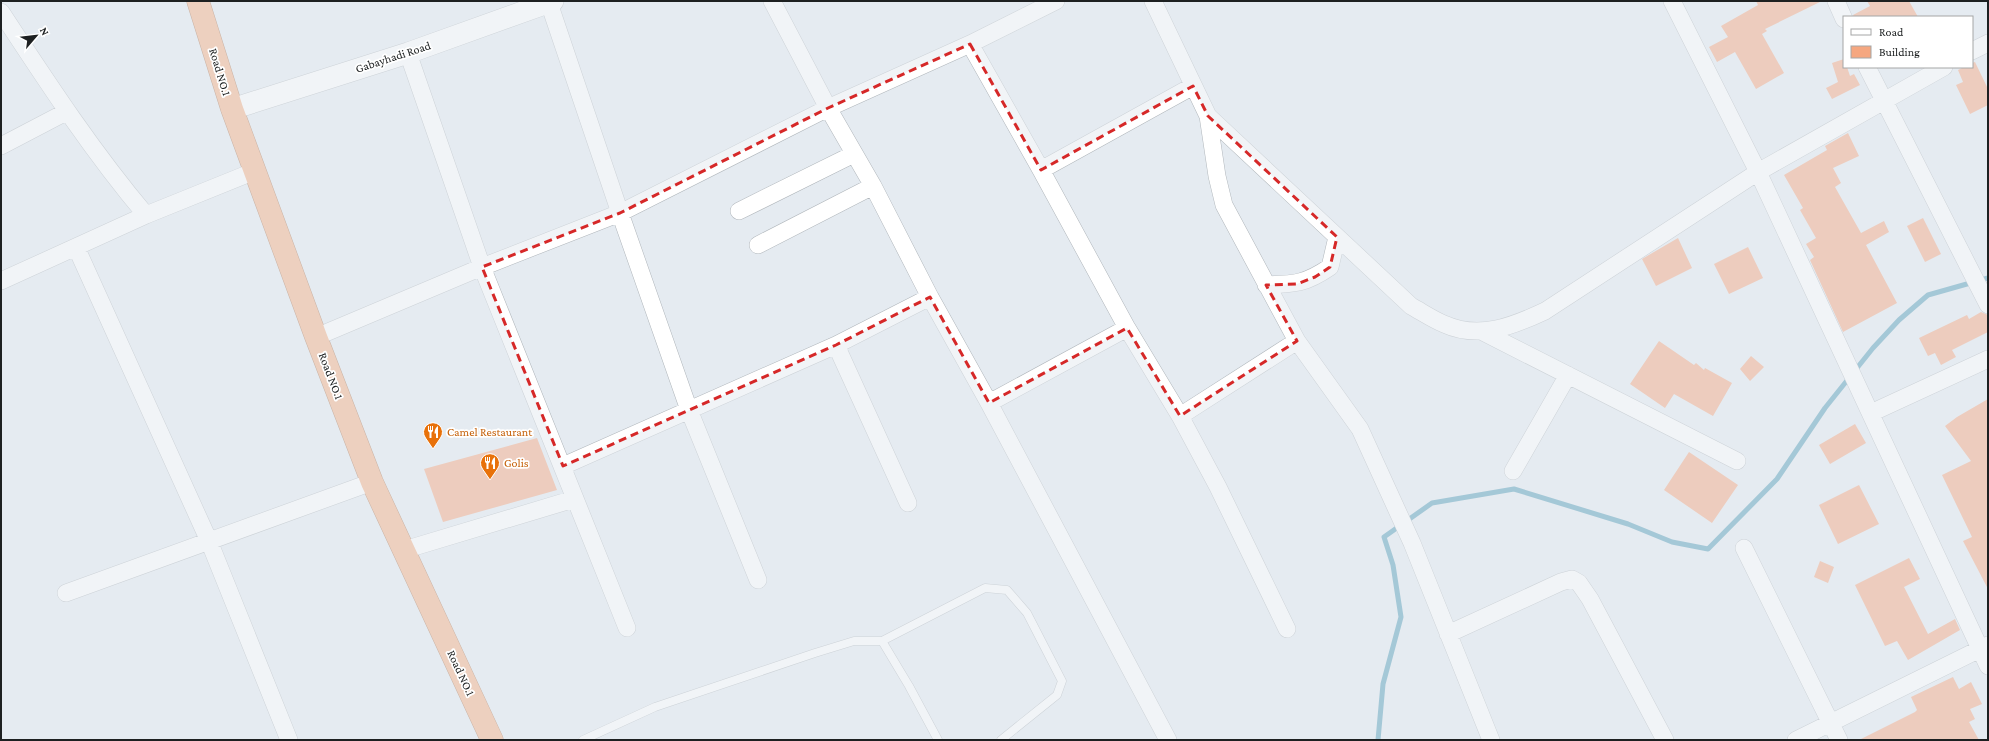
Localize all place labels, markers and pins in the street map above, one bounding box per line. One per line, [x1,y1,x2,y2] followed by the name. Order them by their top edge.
[422,421,444,449] restaurant icon: Camel Restaurant
[447,425,533,439] place label: Camel Restaurant
[479,452,501,480] restaurant icon: Golis
[504,456,529,470] place label: Golis

